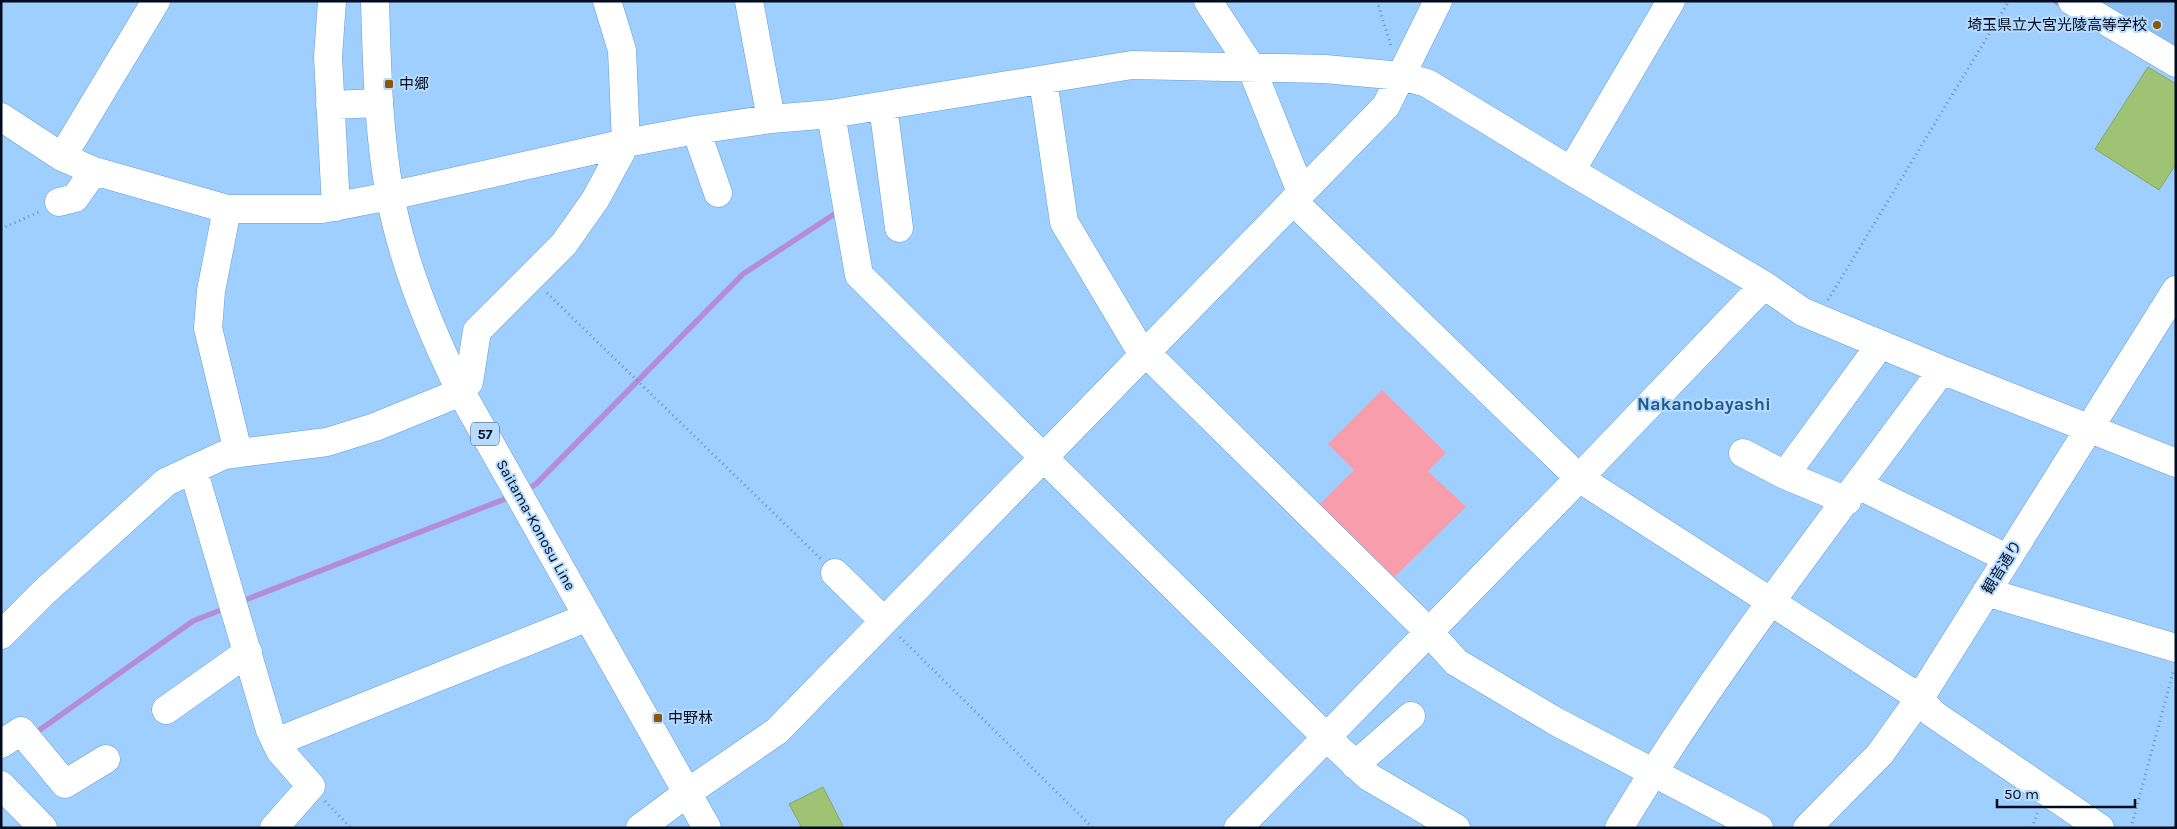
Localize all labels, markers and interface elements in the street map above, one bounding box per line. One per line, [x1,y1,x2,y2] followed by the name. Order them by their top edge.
[1967,16,2147,34] place label: 埼玉県立大宮光陵高等学校
[2151,19,2163,31] marker: 埼玉県立大宮光陵高等学校
[399,75,429,93] place label: 中郷
[383,78,395,90] marker: 中郷
[1637,393,1771,415] district label: Nakanobayashi
[471,422,499,446] road number: 57
[493,457,579,593] street label: Saitama-Konosu Line
[1978,537,2026,597] street label: 観音通り
[668,709,713,727] place label: 中野林
[652,712,664,724] marker: 中野林
[1997,776,2134,808] scale bar
[2004,785,2039,803] text: 50 m

